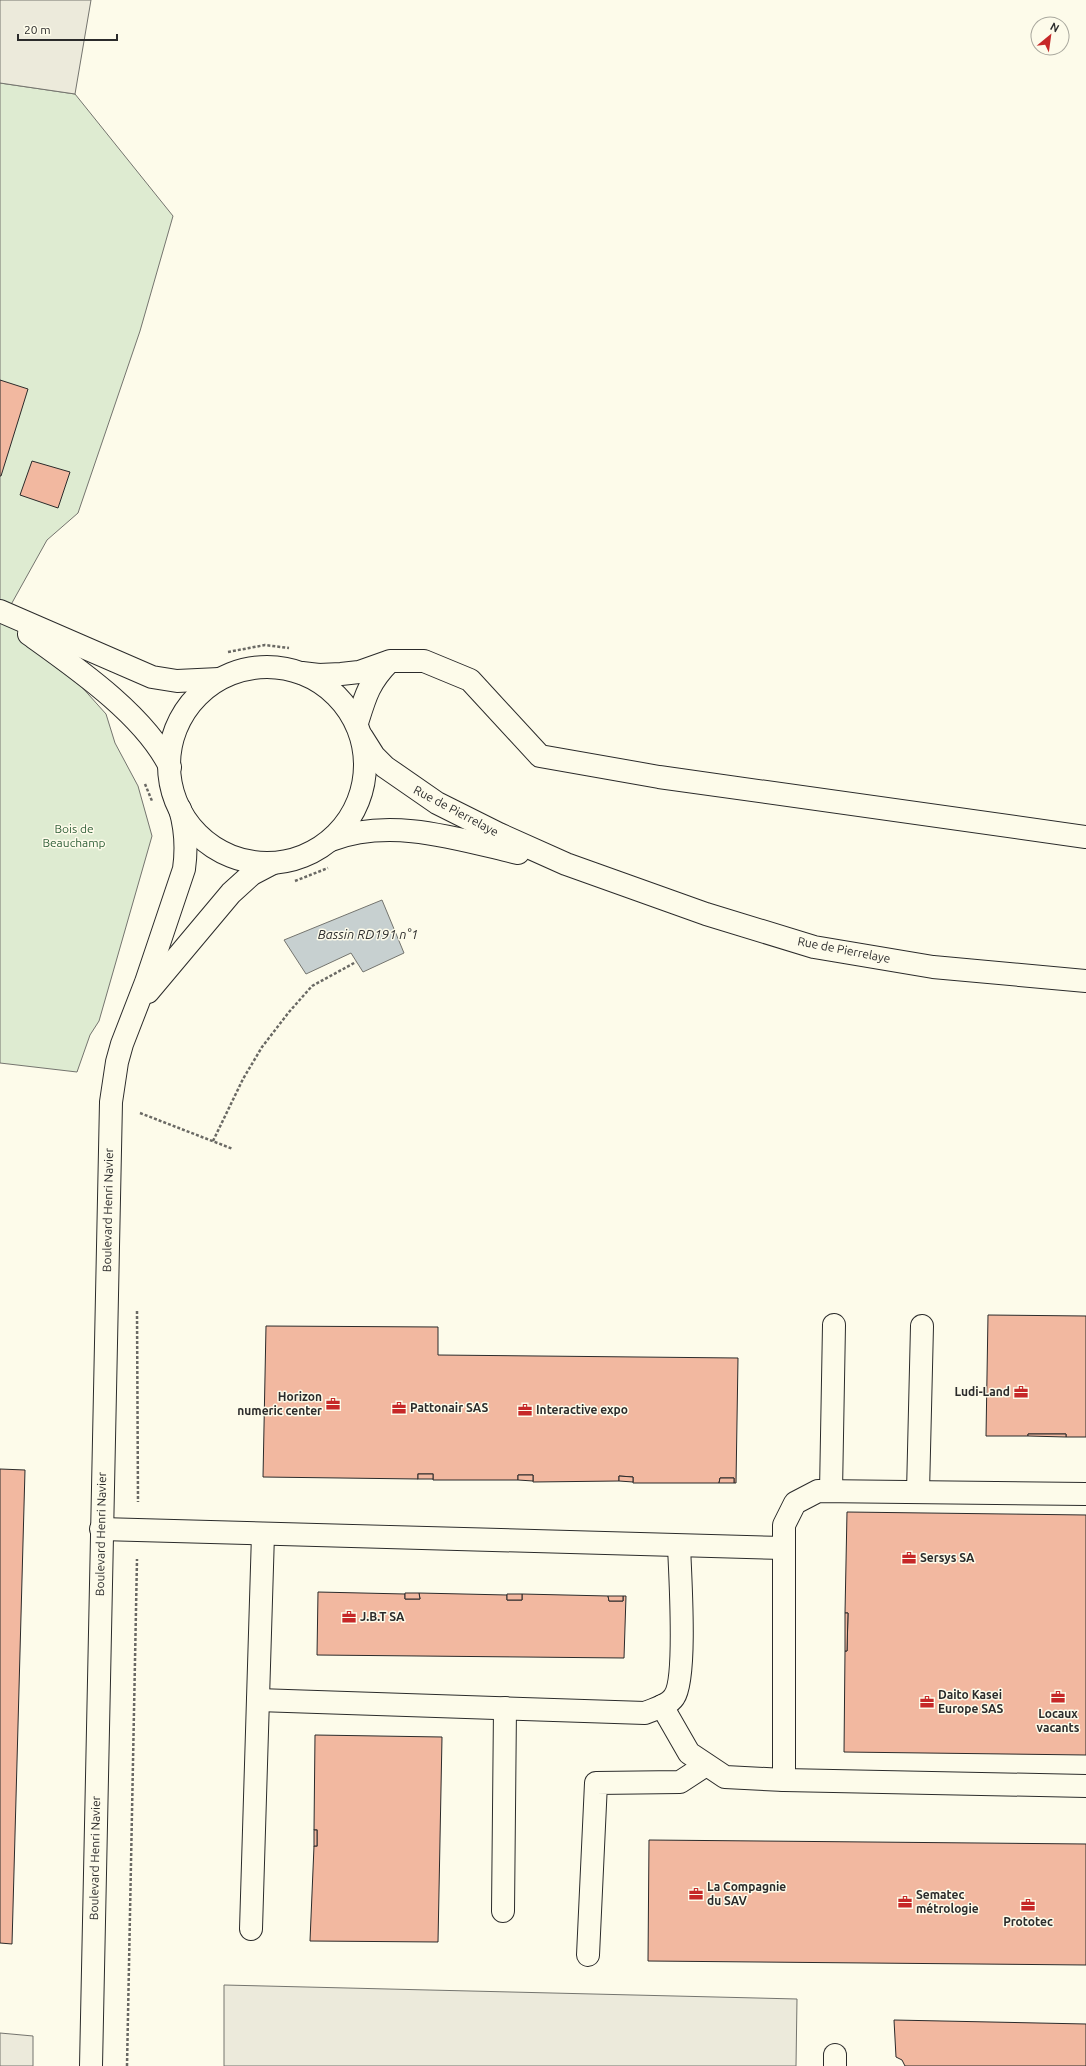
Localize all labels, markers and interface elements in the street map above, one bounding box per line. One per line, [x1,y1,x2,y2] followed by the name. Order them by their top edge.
[18,16,117,42] scale bar
[1030,16,1070,56] north arrow
[1048,20,1061,34] text: N
[24,23,51,36] text: 20 m
[412,783,501,838] street label: Rue de Pierrelaye
[42,822,106,849] park label: Bois de Beauchamp
[318,927,418,941] water label: Bassin RD191 n°1
[797,934,892,965] street label: Rue de Pierrelaye
[100,1147,115,1272] street label: Boulevard Henri Navier
[1013,1384,1029,1400] office icon: Ludi-Land
[954,1385,1010,1398] place label: Ludi-Land
[237,1390,322,1417] place label: Horizon numeric center
[325,1396,341,1412] office icon: Horizon numeric center
[391,1400,407,1416] office icon: Pattonair SAS
[410,1401,488,1414] place label: Pattonair SAS
[517,1402,533,1418] office icon: Interactive expo
[536,1403,628,1416] place label: Interactive expo
[93,1471,108,1596] street label: Boulevard Henri Navier
[901,1550,917,1566] office icon: Sersys SA
[920,1551,975,1564] place label: Sersys SA
[341,1609,357,1625] office icon: J.B.T SA
[360,1610,405,1623] place label: J.B.T SA
[938,1688,1004,1715] place label: Daito Kasei Europe SAS
[1050,1689,1066,1705] office icon: Locaux vacants
[919,1694,935,1710] office icon: Daito Kasei Europe SAS
[1037,1707,1080,1734] place label: Locaux vacants
[87,1795,102,1920] street label: Boulevard Henri Navier
[707,1880,786,1907] place label: La Compagnie du SAV
[688,1886,704,1902] office icon: La Compagnie du SAV
[916,1888,979,1915] place label: Sematec métrologie
[897,1894,913,1910] office icon: Sematec métrologie
[1020,1897,1036,1913] office icon: Prototec
[1003,1915,1053,1928] place label: Prototec

